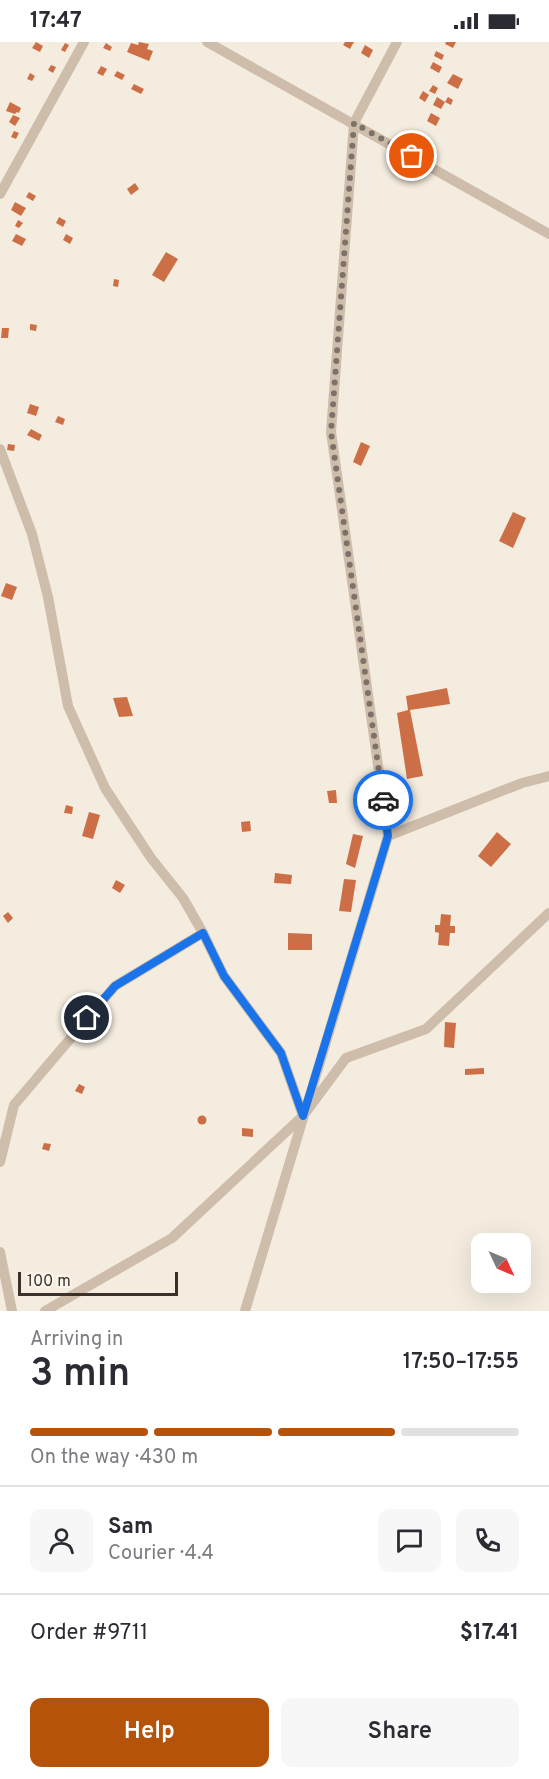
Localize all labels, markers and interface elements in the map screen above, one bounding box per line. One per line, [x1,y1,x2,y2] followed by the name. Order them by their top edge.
[30,8,82,35] text: 17:47
[386,130,437,181] pin
[395,139,428,172] icon: bag
[353,770,413,830] courier
[367,784,400,817] icon: car
[61,992,112,1043] pin
[70,1001,103,1034] icon: home
[471,1233,531,1293] north arrow
[471,1233,531,1293] map controls
[18,1269,178,1296] scale bar
[27,1272,71,1292] text: 100 m
[30,1327,123,1353] text: Arriving in
[403,1349,519,1376] text: 17:50–17:55
[30,1351,130,1400] text: 3 min
[30,1445,198,1471] text: On the way · 430 m
[30,1509,93,1572] button: person
[378,1509,441,1572] button: chat
[456,1509,519,1572] button: phone
[108,1514,153,1541] text: Sam
[108,1541,214,1567] text: Courier · 4.4
[30,1620,148,1647] text: Order #9711
[460,1620,519,1647] text: $17.41
[30,1698,269,1767] button: Help
[281,1698,519,1767] button: Share

